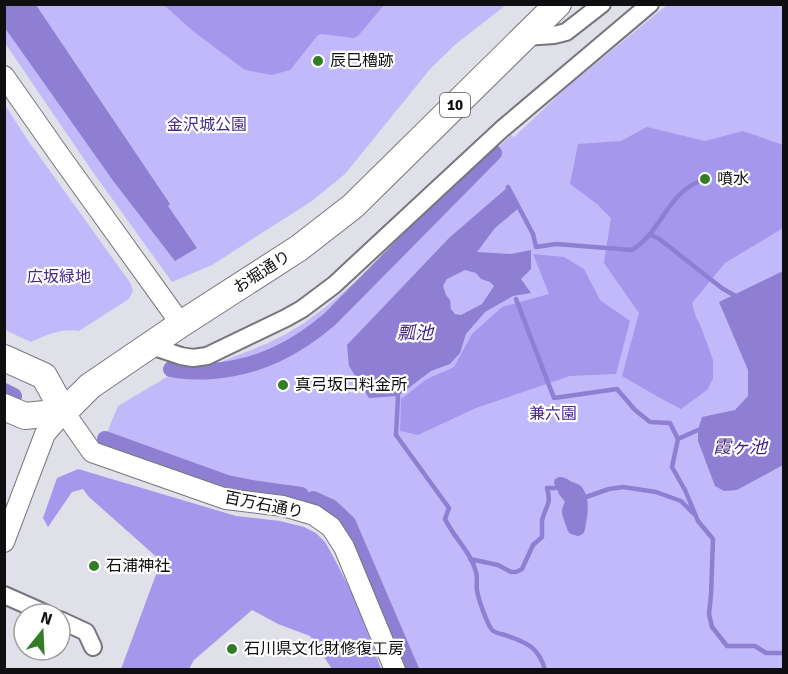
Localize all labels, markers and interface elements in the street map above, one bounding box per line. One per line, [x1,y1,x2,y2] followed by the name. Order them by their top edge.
[330,51,394,71] place label: 辰巳櫓跡
[311,54,325,68] marker: 辰巳櫓跡
[440,93,470,117] road number: 10
[167,115,247,135] park label: 金沢城公園
[717,169,749,189] place label: 噴水
[698,172,712,186] marker: 噴水
[230,246,294,298] street label: お堀通り
[27,267,91,287] park label: 広坂緑地
[397,322,435,344] water label: 瓢池
[295,375,407,395] place label: 真弓坂口料金所
[276,378,290,392] marker: 真弓坂口料金所
[529,404,577,424] park label: 兼六園
[713,436,769,458] water label: 霞ヶ池
[223,488,305,522] street label: 百万石通り
[106,556,170,576] place label: 石浦神社
[87,559,101,573] marker: 石浦神社
[12,602,72,662] north arrow
[38,607,55,630] text: N
[244,639,404,659] place label: 石川県文化財修復工房
[225,642,239,656] marker: 石川県文化財修復工房

